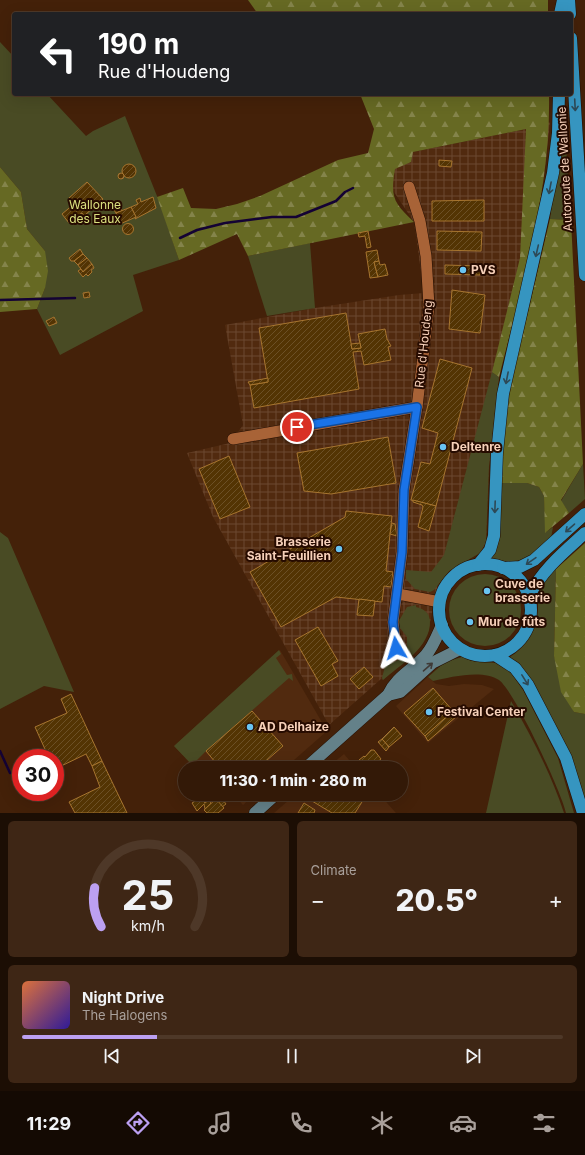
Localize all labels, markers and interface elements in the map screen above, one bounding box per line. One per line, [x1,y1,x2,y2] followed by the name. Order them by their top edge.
[98,27,179,61] text: 190 m
[32,28,84,80] icon: left
[98,61,230,82] text: Rue d'Houdeng
[571,98,579,111] one-way arrow
[554,106,575,232] street label: Autoroute de Wallonie
[546,182,554,195] one-way arrow
[69,197,121,226] park label: Wallonne des Eaux
[532,245,540,258] one-way arrow
[471,262,496,277] place label: PVS
[458,265,468,275] marker: PVS
[411,299,436,389] street label: Rue d'Houdeng
[502,371,510,384] one-way arrow
[280,410,314,444] pin
[286,416,308,438] icon: arrive
[451,439,501,454] place label: Deltenre
[438,442,448,452] marker: Deltenre
[491,500,498,513] one-way arrow
[564,523,575,532] one-way arrow
[247,534,331,563] place label: Brasserie Saint-Feuillien
[334,544,344,554] marker: Brasserie Saint-Feuillien
[526,557,537,565] one-way arrow
[495,576,550,605] place label: Cuve de brasserie
[482,586,492,596] marker: Cuve de brasserie
[478,614,545,629] place label: Mur de fûts
[465,617,475,627] marker: Mur de fûts
[375,627,417,669] position arrow
[423,663,433,672] one-way arrow
[521,674,529,686] one-way arrow
[437,704,525,719] place label: Festival Center
[424,707,434,717] marker: Festival Center
[258,719,329,734] place label: AD Delhaize
[245,722,255,732] marker: AD Delhaize
[12,749,64,801] speed limit sign: 30
[219,771,367,790] text: 11:30 · 1 min · 280 m
[311,862,357,878] text: Climate
[122,870,175,920] text: 25
[395,882,478,918] text: 20.5°
[311,887,325,913] text: −
[548,887,563,913] text: +
[131,917,165,934] text: km/h
[82,988,164,1007] text: Night Drive
[82,1007,167,1023] text: The Halogens
[101,1045,123,1067] icon: previous
[281,1045,303,1067] icon: pause
[462,1045,484,1067] icon: next
[124,1109,152,1137] icon: directions
[206,1109,234,1137] icon: music
[287,1109,315,1137] icon: phone
[368,1109,396,1137] icon: climate
[449,1109,477,1137] icon: car
[530,1109,558,1137] icon: filters
[27,1113,71,1134] text: 11:29

